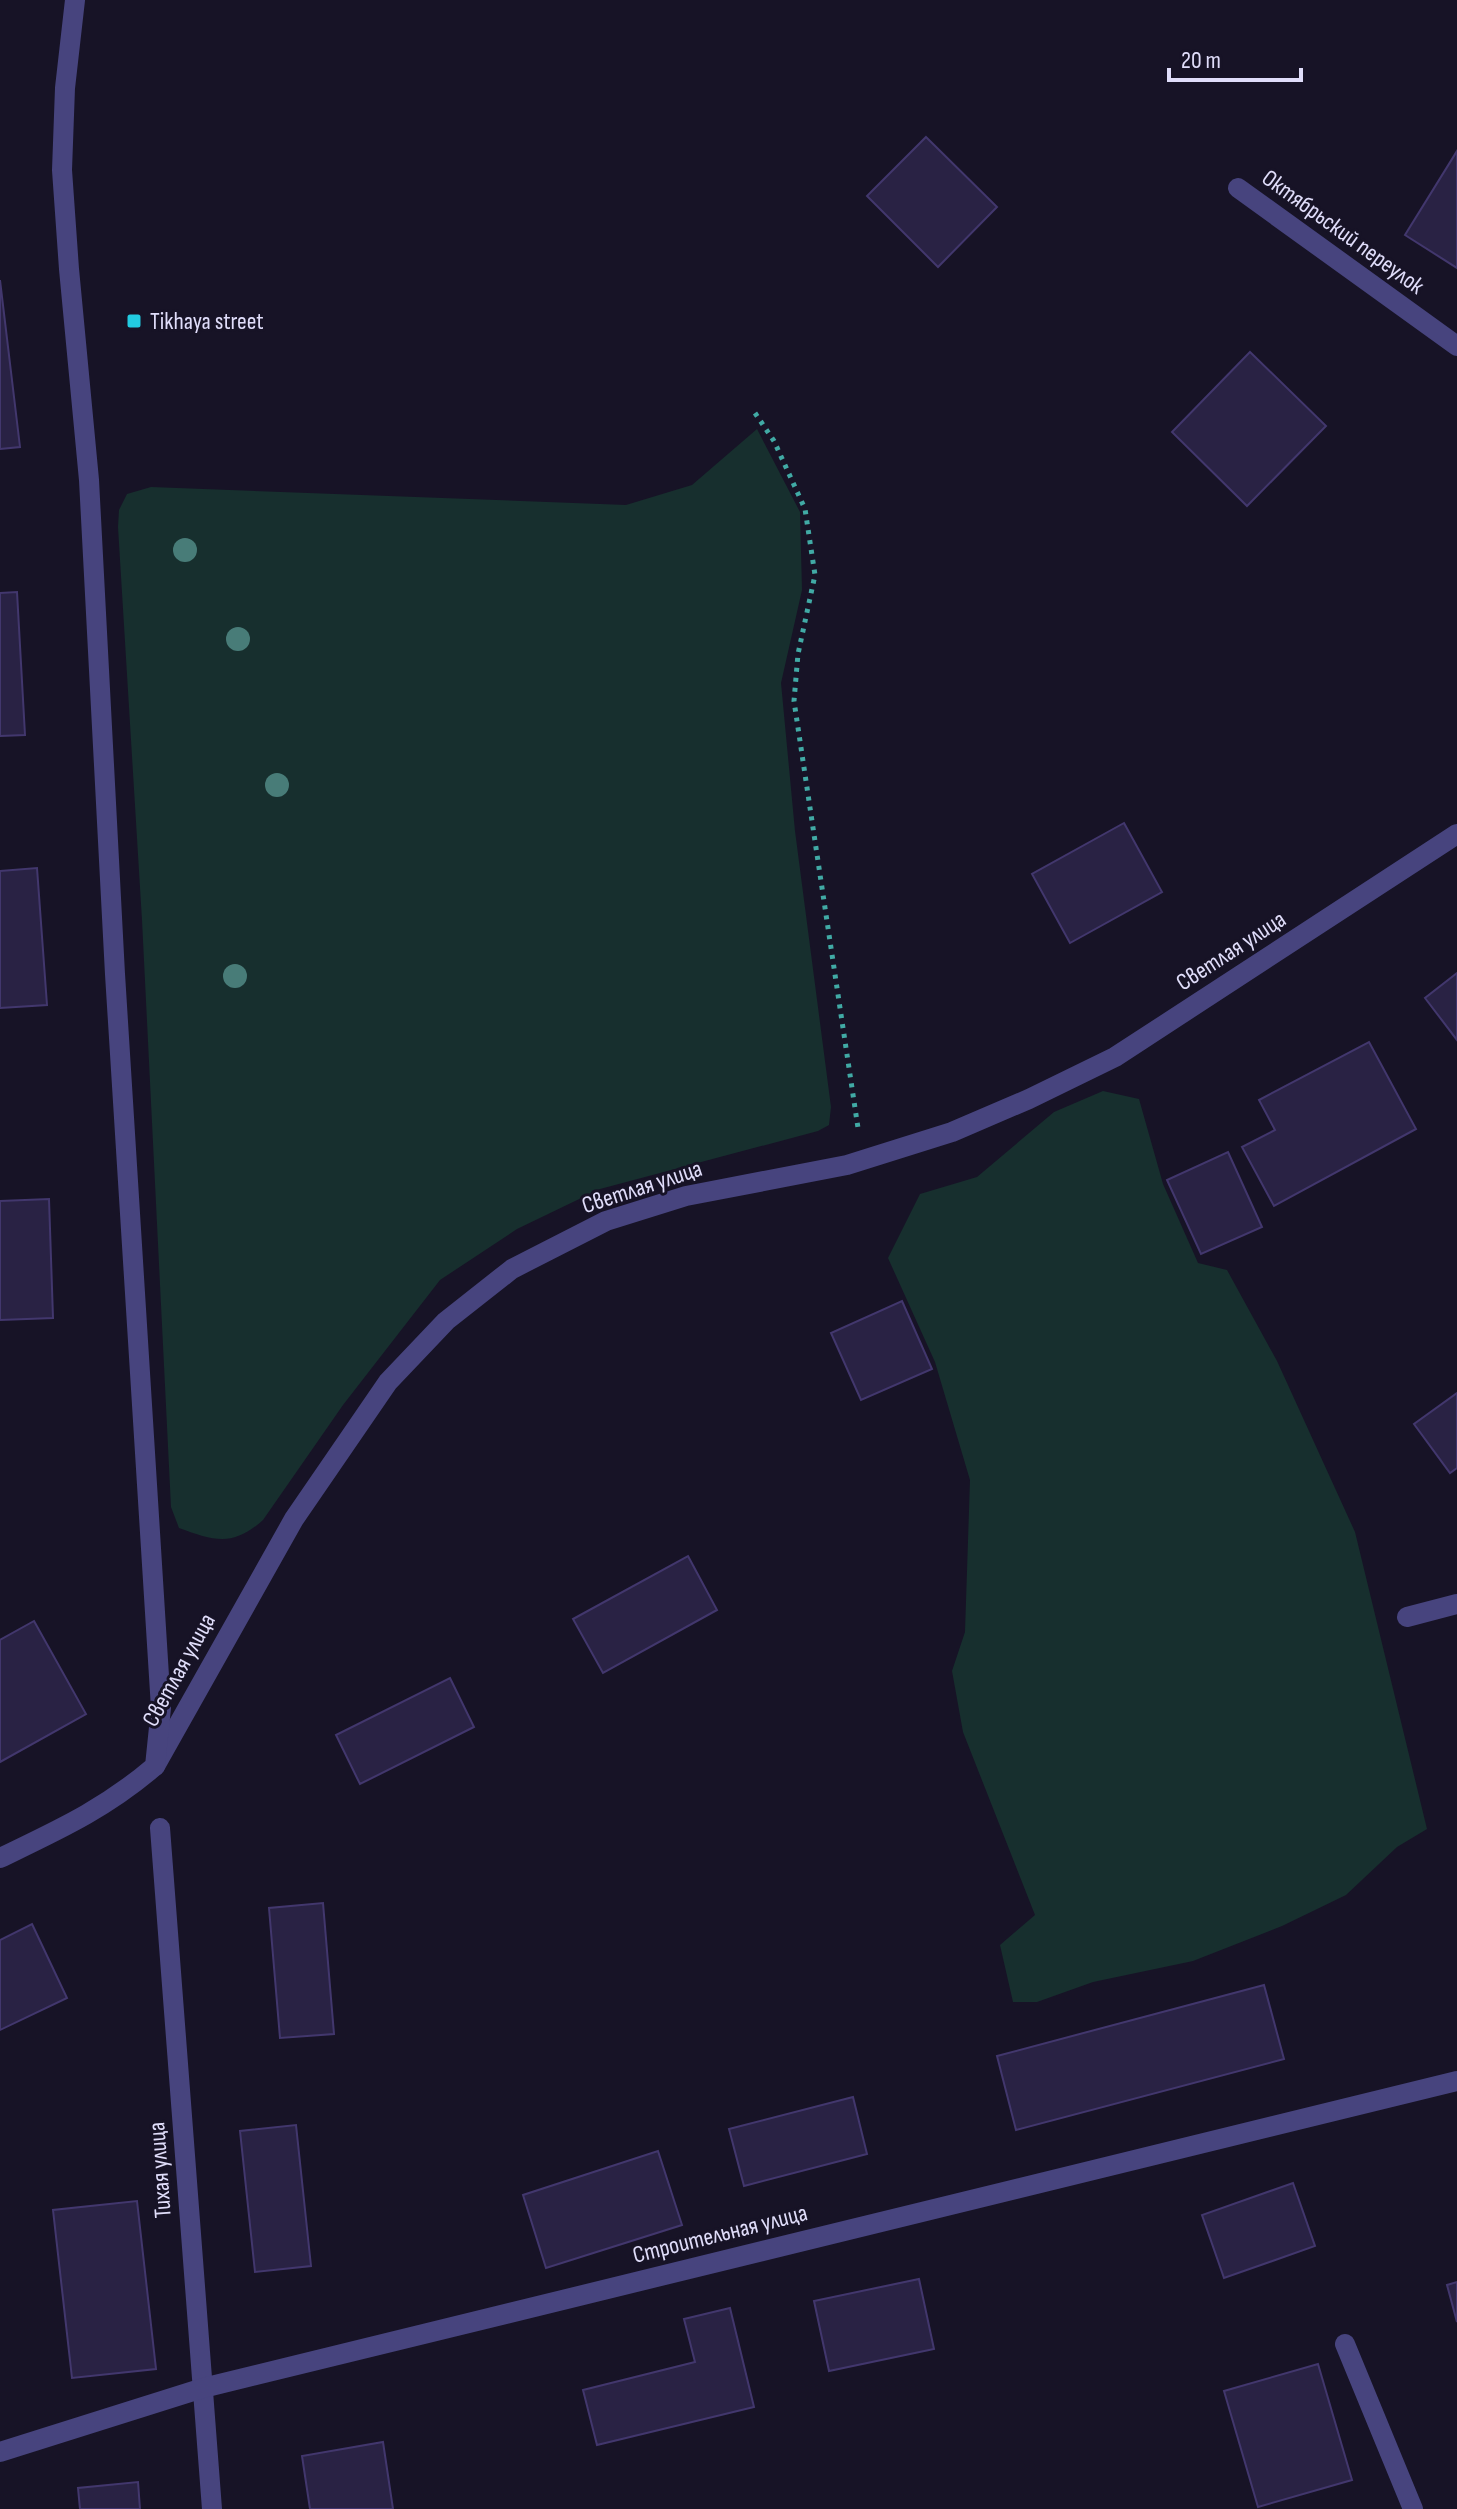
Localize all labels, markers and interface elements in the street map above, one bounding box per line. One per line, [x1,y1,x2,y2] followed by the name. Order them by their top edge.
[1169,32,1301,82] scale bar
[1181,46,1221,75] text: 20 m
[1256,163,1431,301] street label: Октябрьский переулок
[150,307,264,336] place label: Tikhaya street
[125,312,143,330] marker: Tikhaya street
[1171,905,1291,997] street label: Светлая улица
[578,1154,706,1220] street label: Светлая улица
[136,1608,222,1732] street label: Светлая улица
[142,2121,178,2219] street label: Тихая улица
[630,2198,810,2270] street label: Строительная улица

